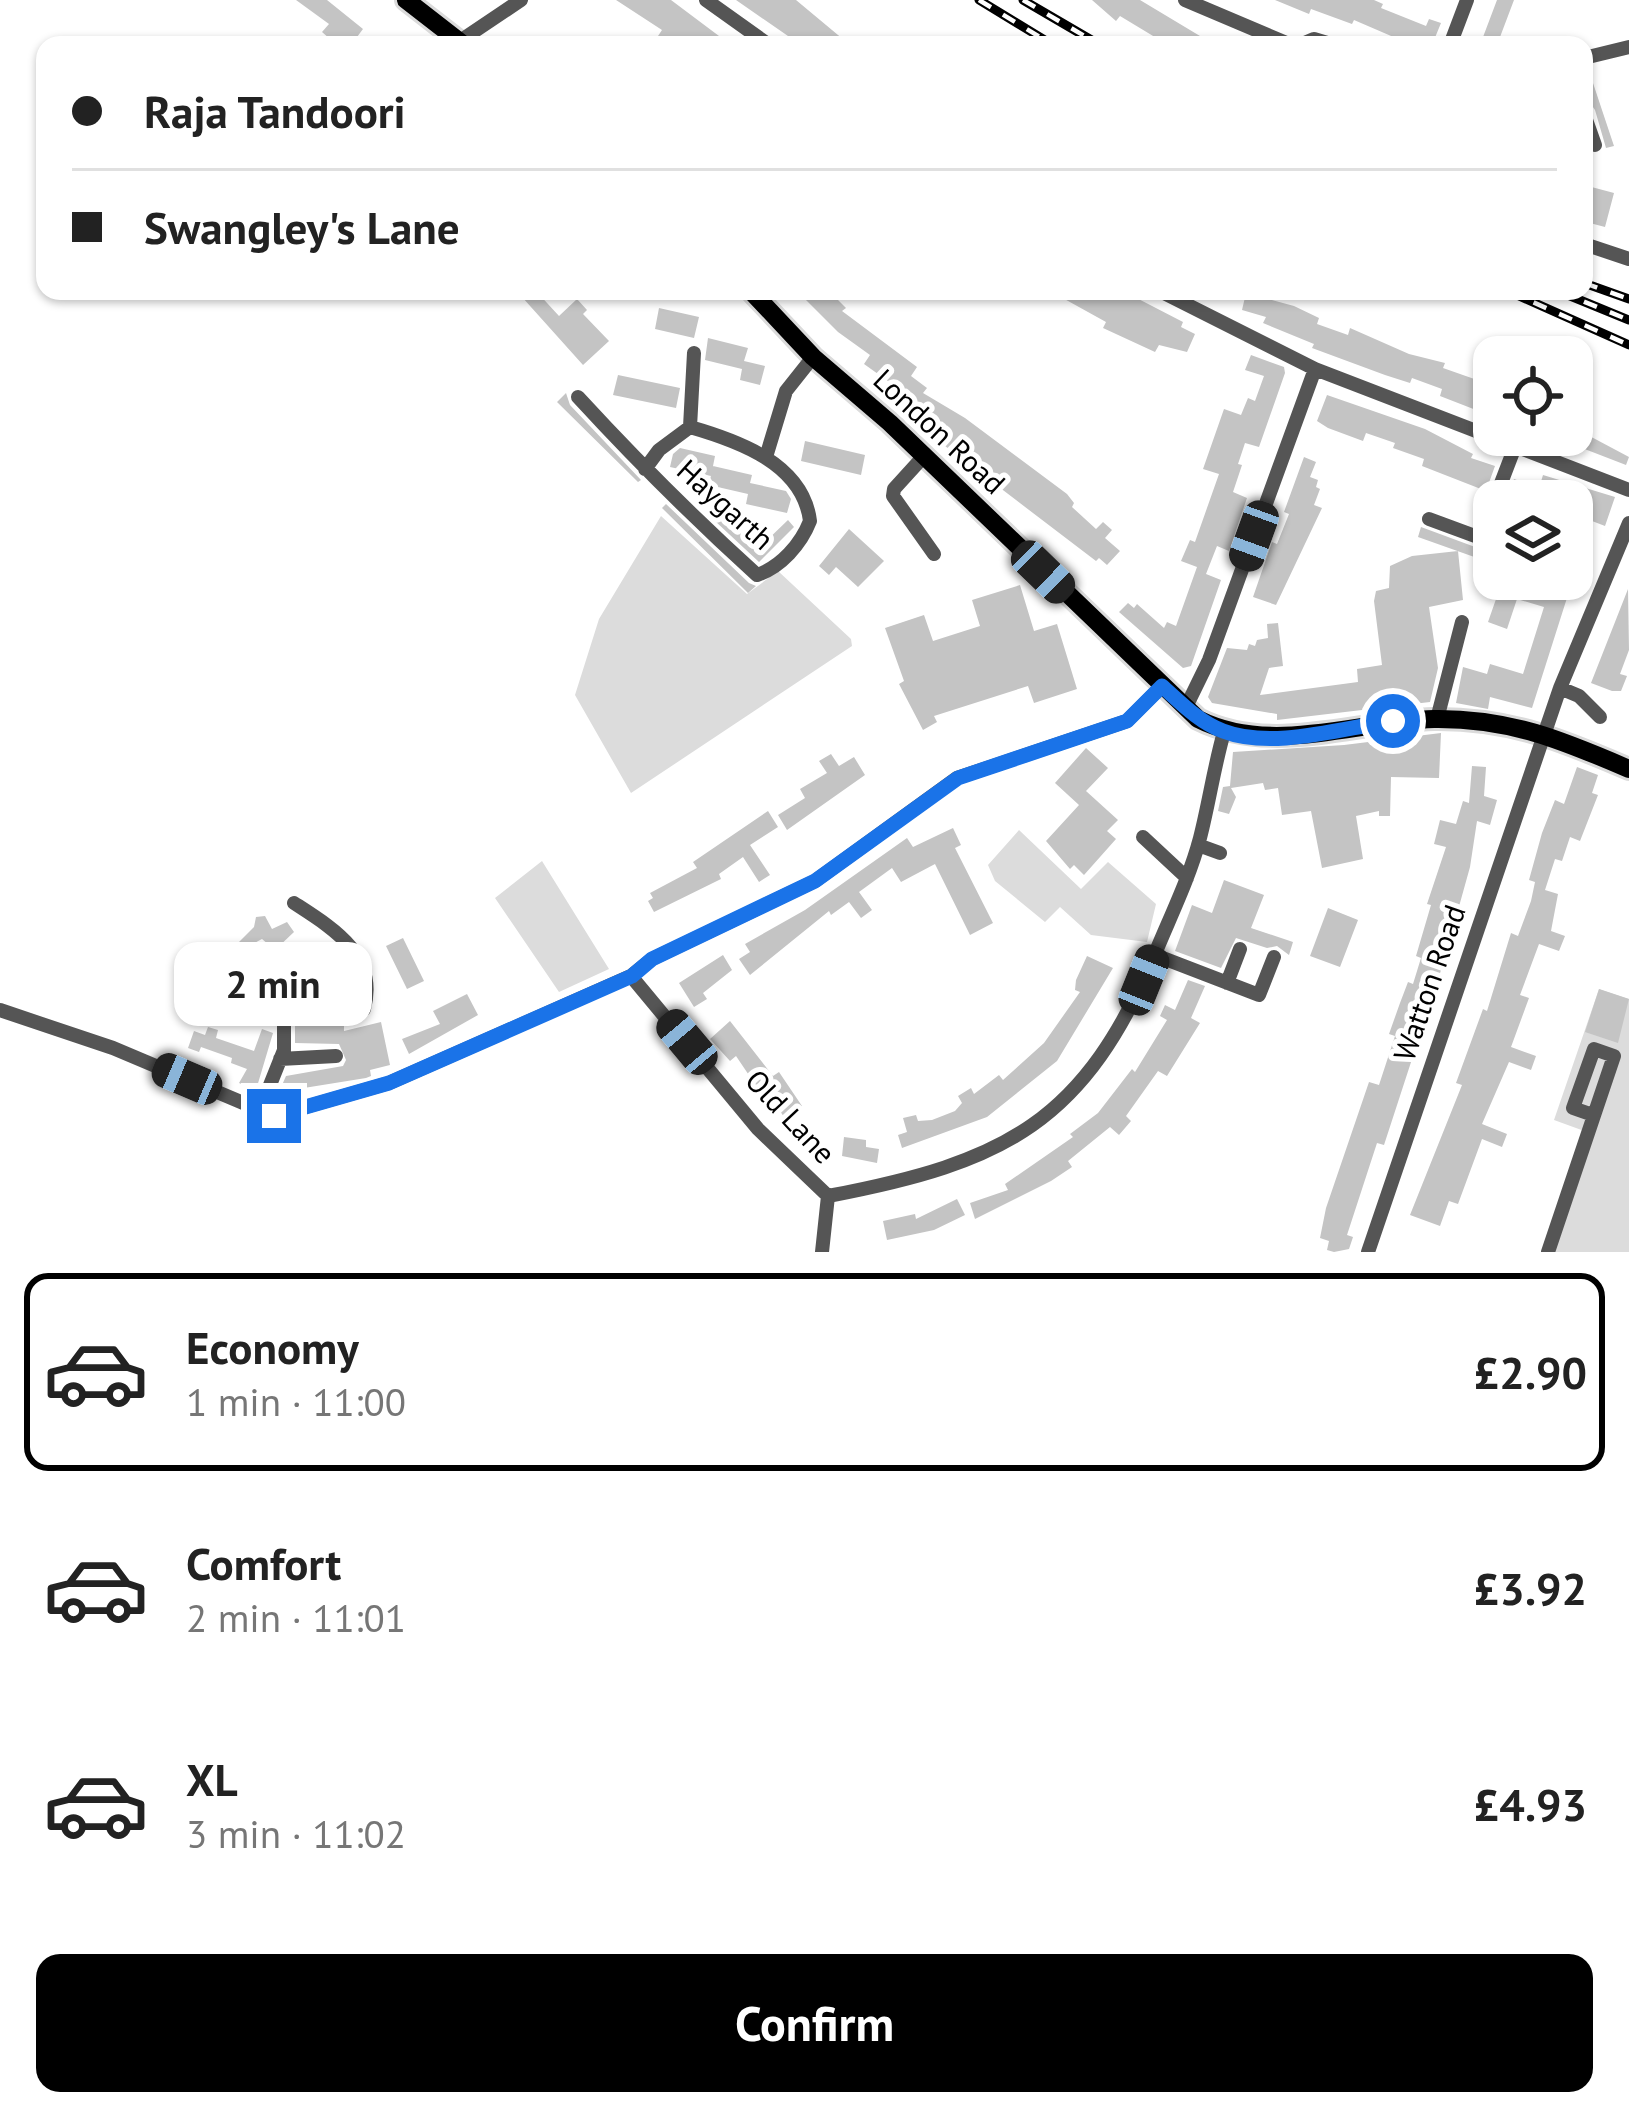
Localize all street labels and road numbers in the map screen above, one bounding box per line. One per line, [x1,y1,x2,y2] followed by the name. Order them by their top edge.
[866,360,1014,502] street label: London Road
[669,450,783,558] street label: Haygarth
[1384,899,1473,1066] street label: Watton Road
[738,1061,845,1171] street label: Old Lane

